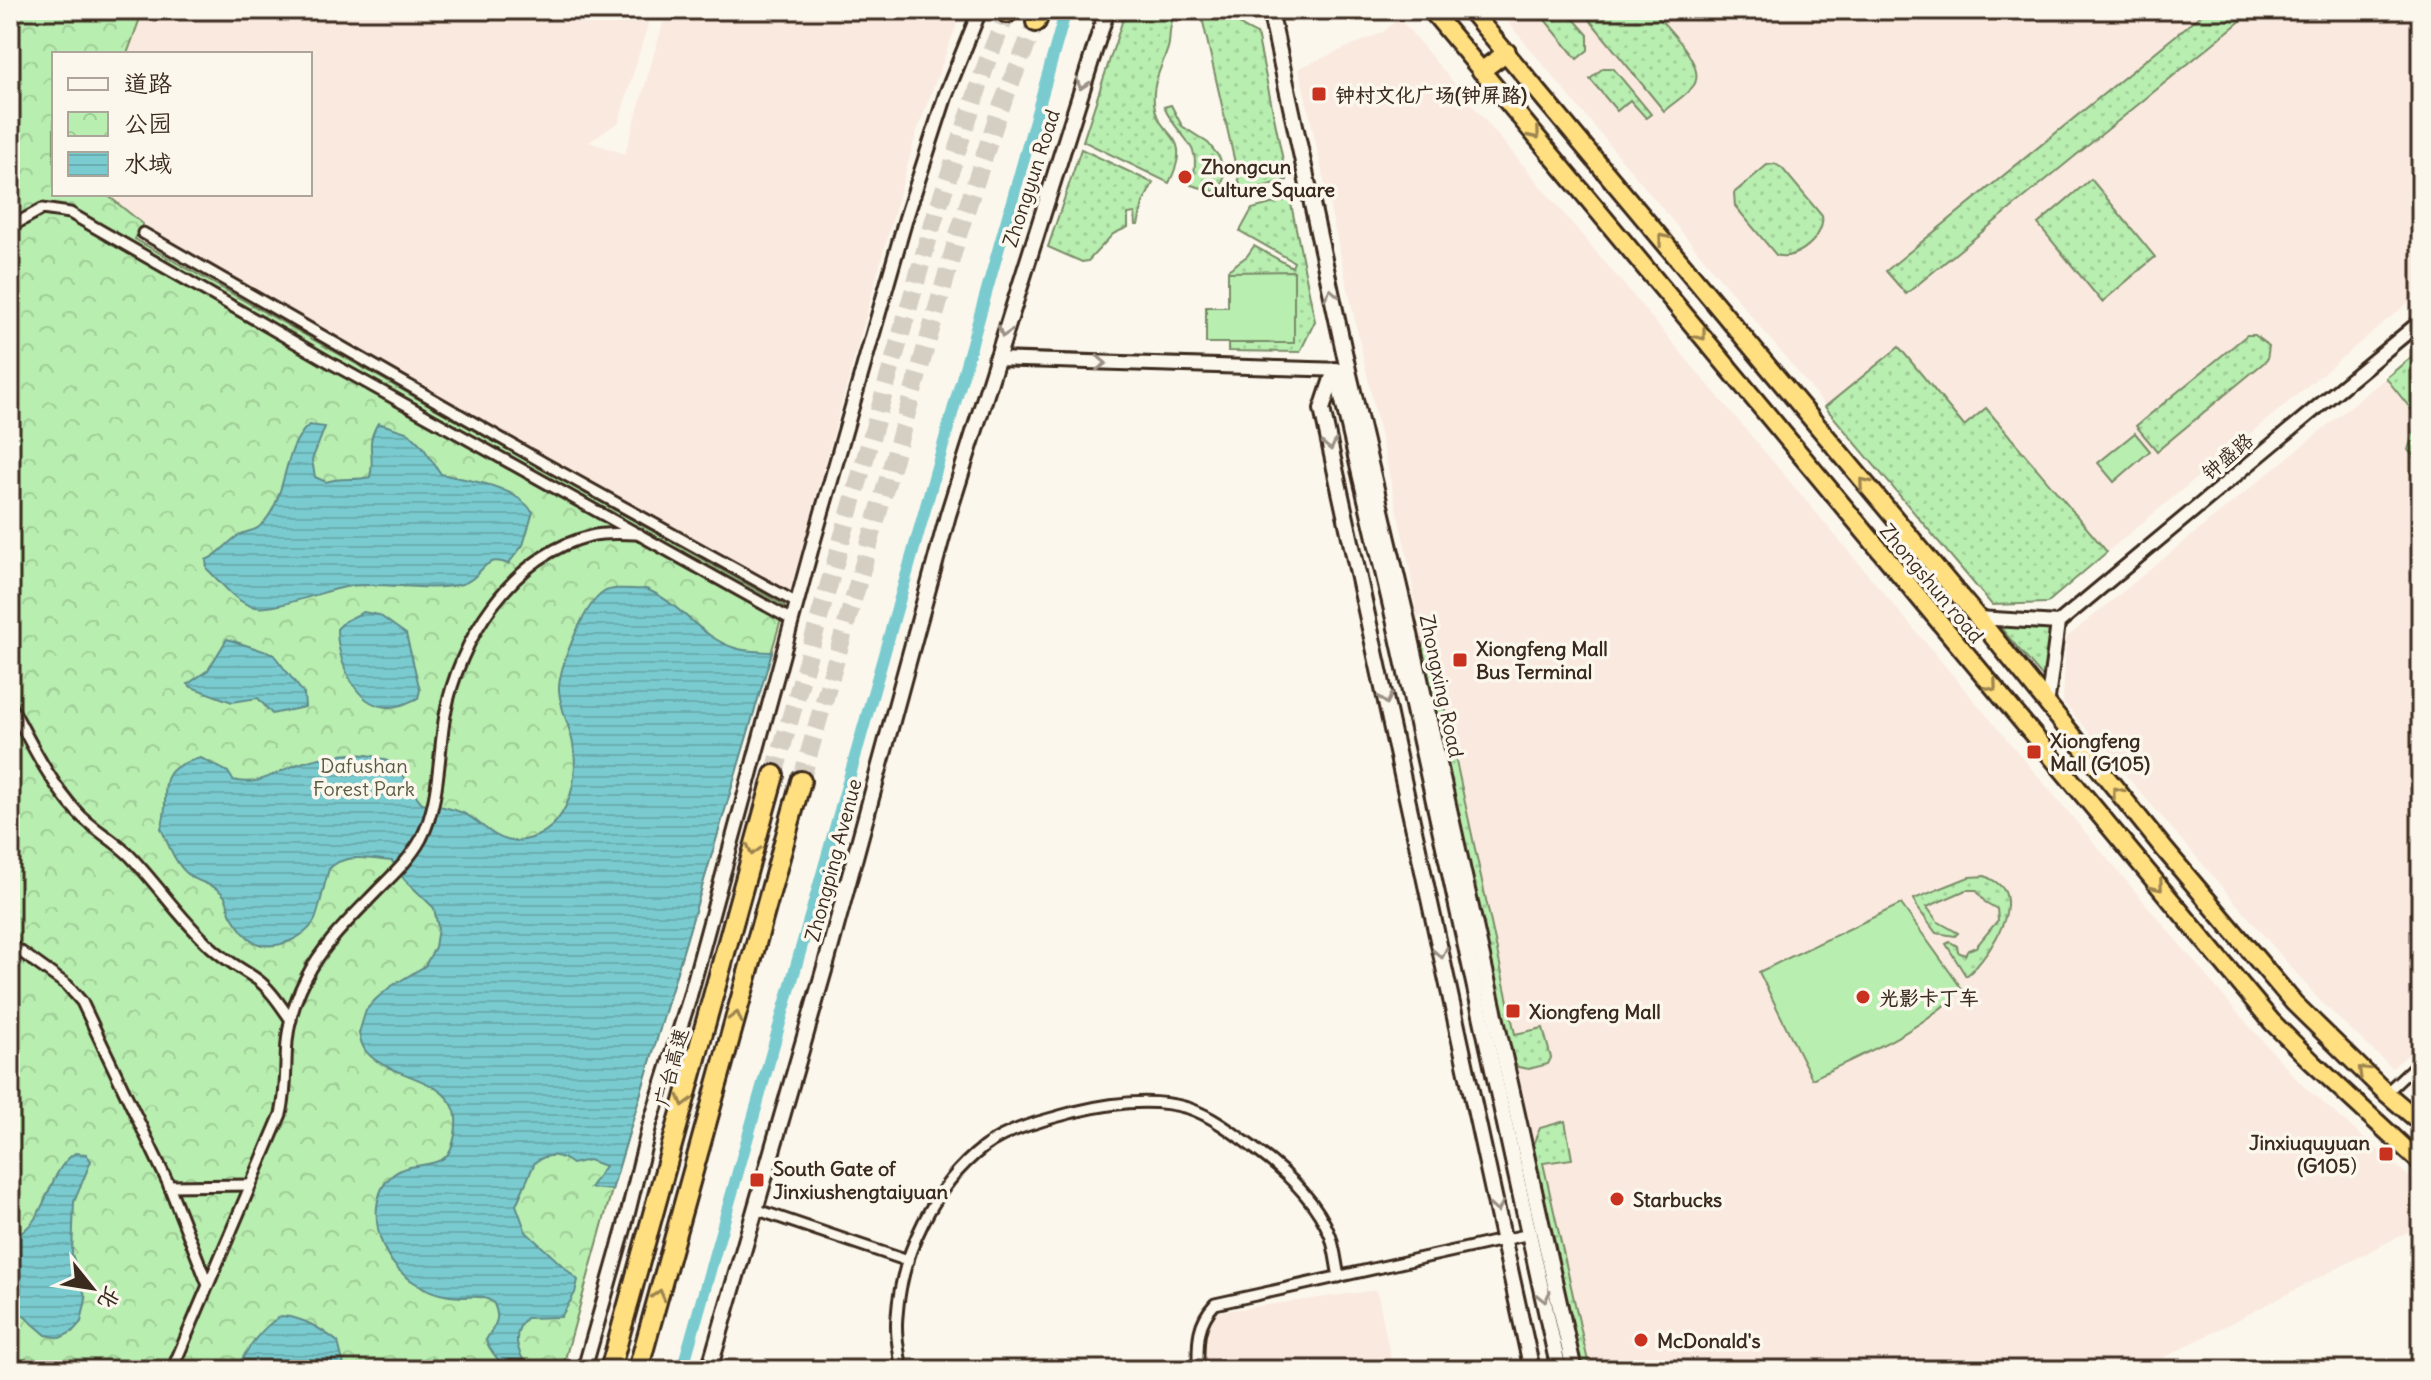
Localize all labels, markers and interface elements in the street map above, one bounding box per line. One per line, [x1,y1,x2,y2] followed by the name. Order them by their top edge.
[52,52,312,196] legend
[124,68,172,98] text: 道路
[1076,76,1092,90] one-way arrow
[1335,82,1527,107] place label: 钟村文化广场(钟屏路)
[1310,85,1328,103] marker: 钟村文化广场(钟屏路)
[997,106,1065,250] street label: Zhongyun Road
[124,108,172,138] text: 公园
[1525,125,1540,140] one-way arrow
[124,148,172,178] text: 水域
[1201,154,1335,202] place label: Zhongcun Culture Square
[1176,168,1194,186] marker: Zhongcun Culture Square
[1658,234,1673,248] one-way arrow
[1323,288,1340,301] one-way arrow
[997,324,1013,338] one-way arrow
[1691,325,1706,340] one-way arrow
[1095,354,1108,371] one-way arrow
[2196,426,2259,485] street label: 钟盛路
[1321,438,1338,452] one-way arrow
[1859,477,1874,492] one-way arrow
[1875,518,1989,648] street label: Zhongshun road
[1415,612,1469,760] street label: Zhongxing Road
[1476,636,1608,684] place label: Xiongfeng Mall Bus Terminal
[1451,651,1469,669] marker: Xiongfeng Mall Bus Terminal
[1982,677,1997,691] one-way arrow
[1377,692,1394,706] one-way arrow
[2050,728,2150,776] place label: Xiongfeng Mall (G105)
[2025,743,2043,761] marker: Xiongfeng Mall (G105)
[313,753,415,801] park label: Dafushan Forest Park
[799,776,867,944] street label: Zhongping Avenue
[2113,786,2127,801] one-way arrow
[746,842,762,856] one-way arrow
[2148,877,2163,891] one-way arrow
[1432,946,1449,960] one-way arrow
[1879,985,1979,1010] place label: 光影卡丁车
[1854,988,1872,1006] marker: 光影卡丁车
[1529,999,1661,1024] place label: Xiongfeng Mall
[1504,1002,1522,1020] marker: Xiongfeng Mall
[726,1011,743,1025] one-way arrow
[649,1025,693,1109] street label: 广台高速
[2358,1066,2372,1080] one-way arrow
[677,1093,694,1107] one-way arrow
[2249,1130,2370,1178] place label: Jinxiuquyuan (G105）
[2377,1145,2395,1163] marker: Jinxiuquyuan (G105）
[773,1156,949,1204] place label: South Gate of Jinxiushengtaiyuan
[748,1171,766,1189] marker: South Gate of Jinxiushengtaiyuan
[1633,1187,1722,1212] place label: Starbucks
[1608,1190,1626,1208] marker: Starbucks
[1488,1200,1505,1214] one-way arrow
[52,1248,132,1328] north arrow
[92,1281,127,1315] text: 北
[650,1288,666,1302] one-way arrow
[1535,1290,1552,1303] one-way arrow
[1657,1328,1761,1353] place label: McDonald's
[1632,1331,1650,1349] marker: McDonald's

